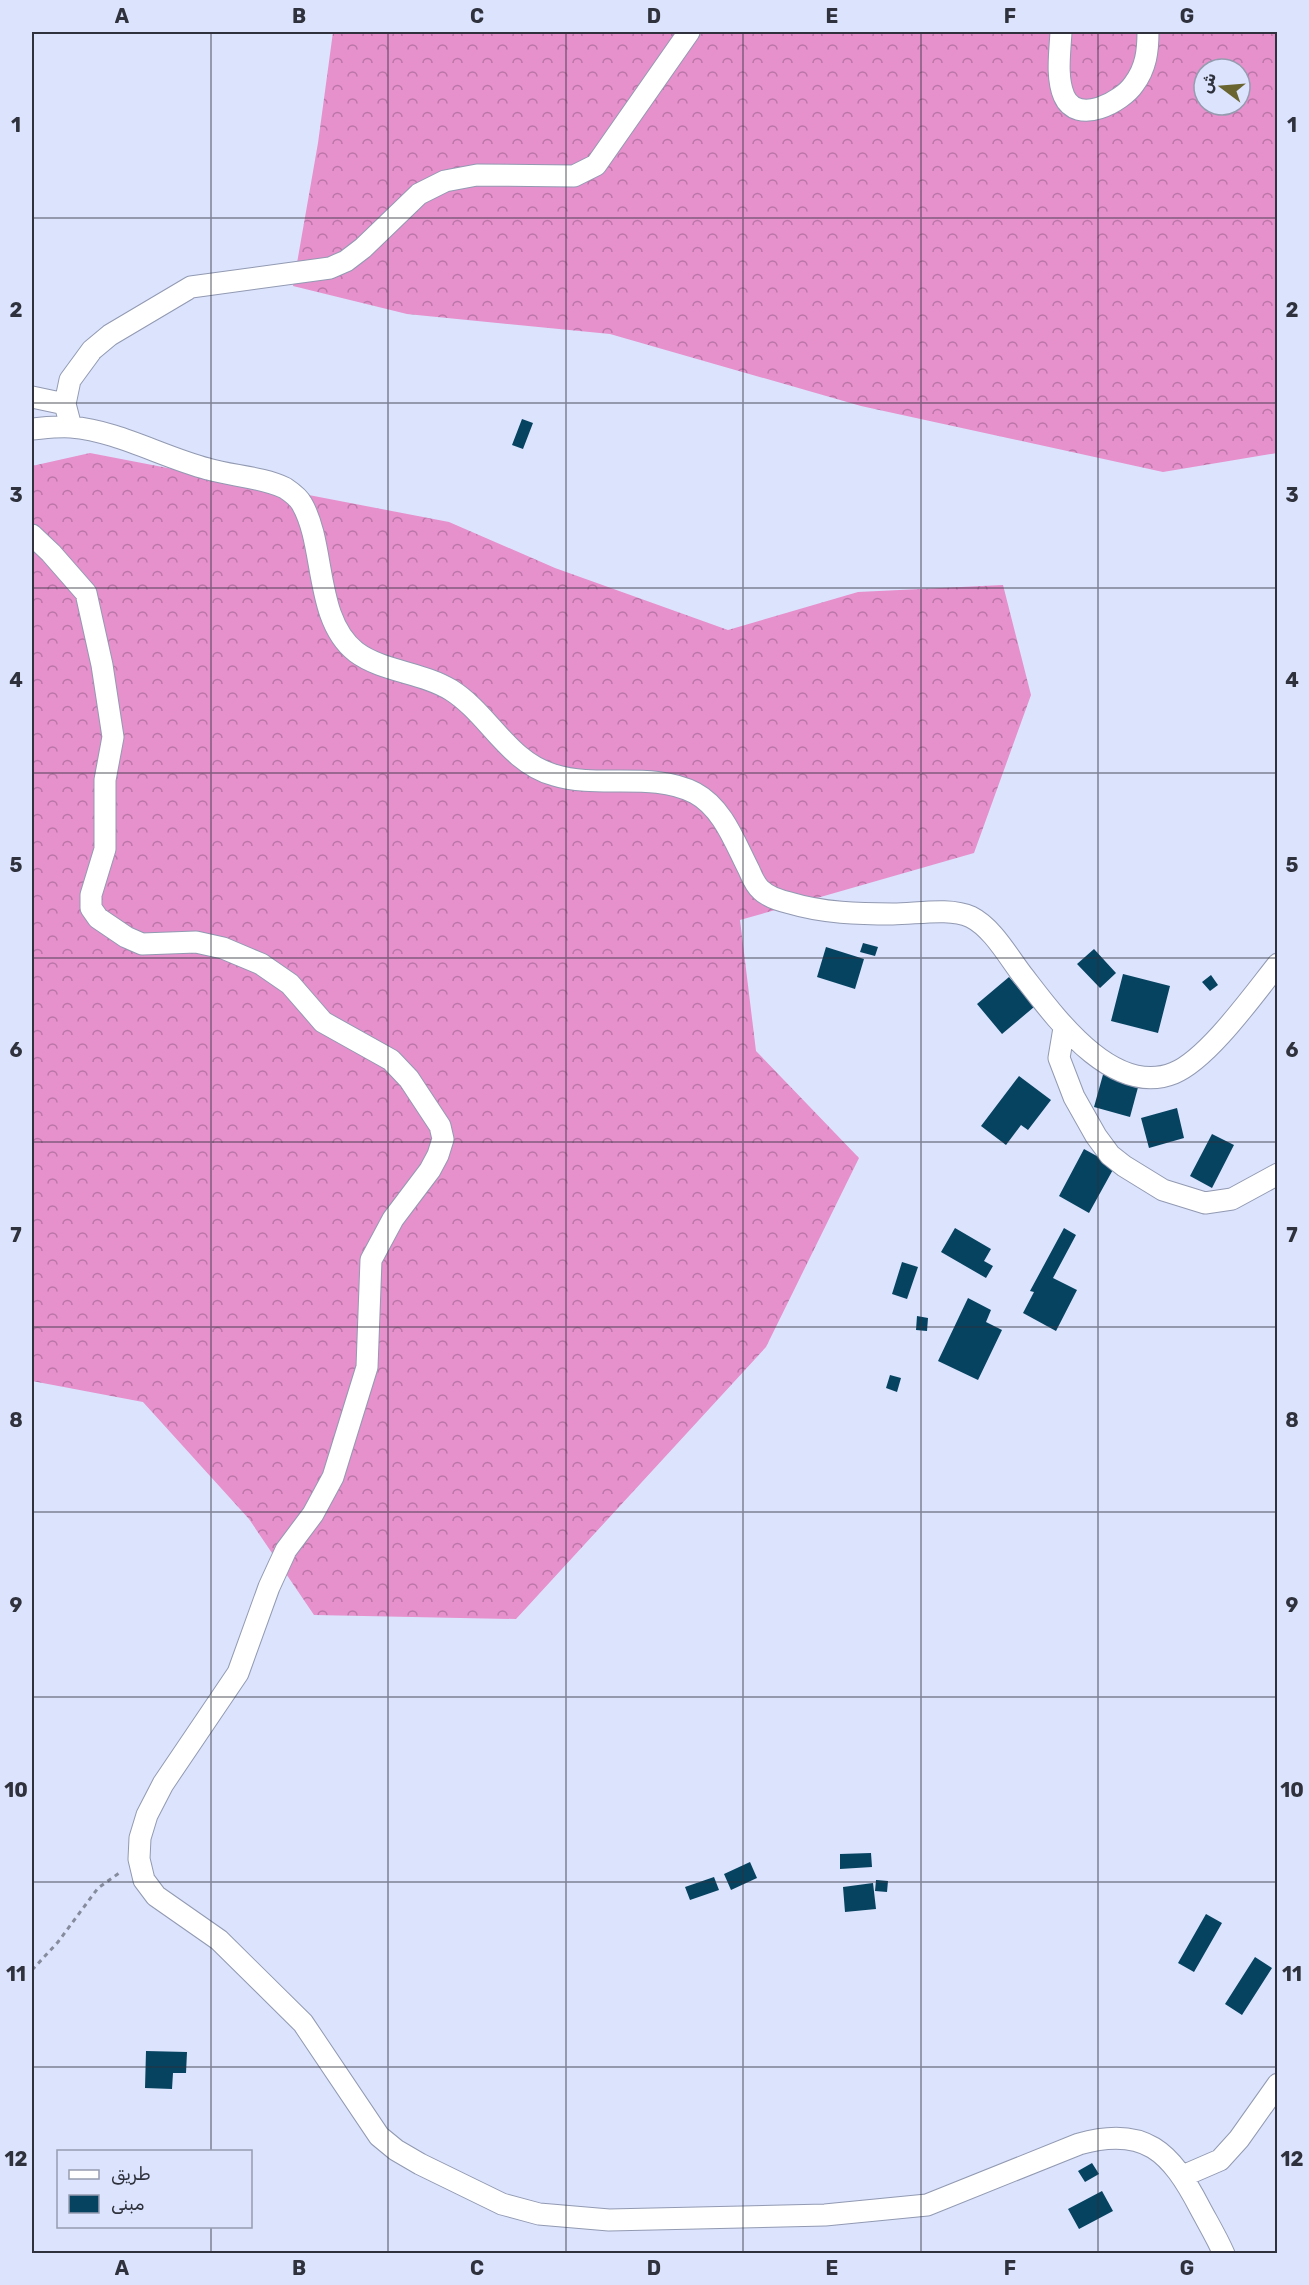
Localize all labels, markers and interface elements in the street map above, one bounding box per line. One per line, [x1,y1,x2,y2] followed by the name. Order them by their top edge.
[115,4,130,28] text: A
[292,4,306,28] text: B
[470,4,484,28] text: C
[647,4,661,28] text: D
[826,4,838,28] text: E
[1004,4,1016,28] text: F
[1180,4,1194,28] text: G
[1192,57,1252,117] north arrow
[1196,71,1220,95] text: ش
[11,113,21,137] text: 1
[1287,113,1297,137] text: 1
[10,298,23,322] text: 2
[1286,298,1299,322] text: 2
[9,483,23,507] text: 3
[1285,483,1299,507] text: 3
[9,668,23,692] text: 4
[1285,668,1299,692] text: 4
[10,853,23,877] text: 5
[1286,853,1299,877] text: 5
[9,1038,23,1062] text: 6
[1285,1038,1299,1062] text: 6
[10,1223,22,1247] text: 7
[1286,1223,1298,1247] text: 7
[9,1408,23,1432] text: 8
[1285,1408,1299,1432] text: 8
[10,1593,23,1617] text: 9
[1286,1593,1299,1617] text: 9
[4,1778,28,1802] text: 10
[1280,1778,1304,1802] text: 10
[6,1962,26,1986] text: 11
[1282,1962,1302,1986] text: 11
[5,2147,27,2171] text: 12
[1281,2147,1303,2171] text: 12
[57,2150,252,2228] legend
[111,2163,151,2185] text: طريق
[111,2193,145,2215] text: مبنى
[115,2256,130,2280] text: A
[292,2256,306,2280] text: B
[470,2256,484,2280] text: C
[647,2256,661,2280] text: D
[826,2256,838,2280] text: E
[1004,2256,1016,2280] text: F
[1180,2256,1194,2280] text: G

